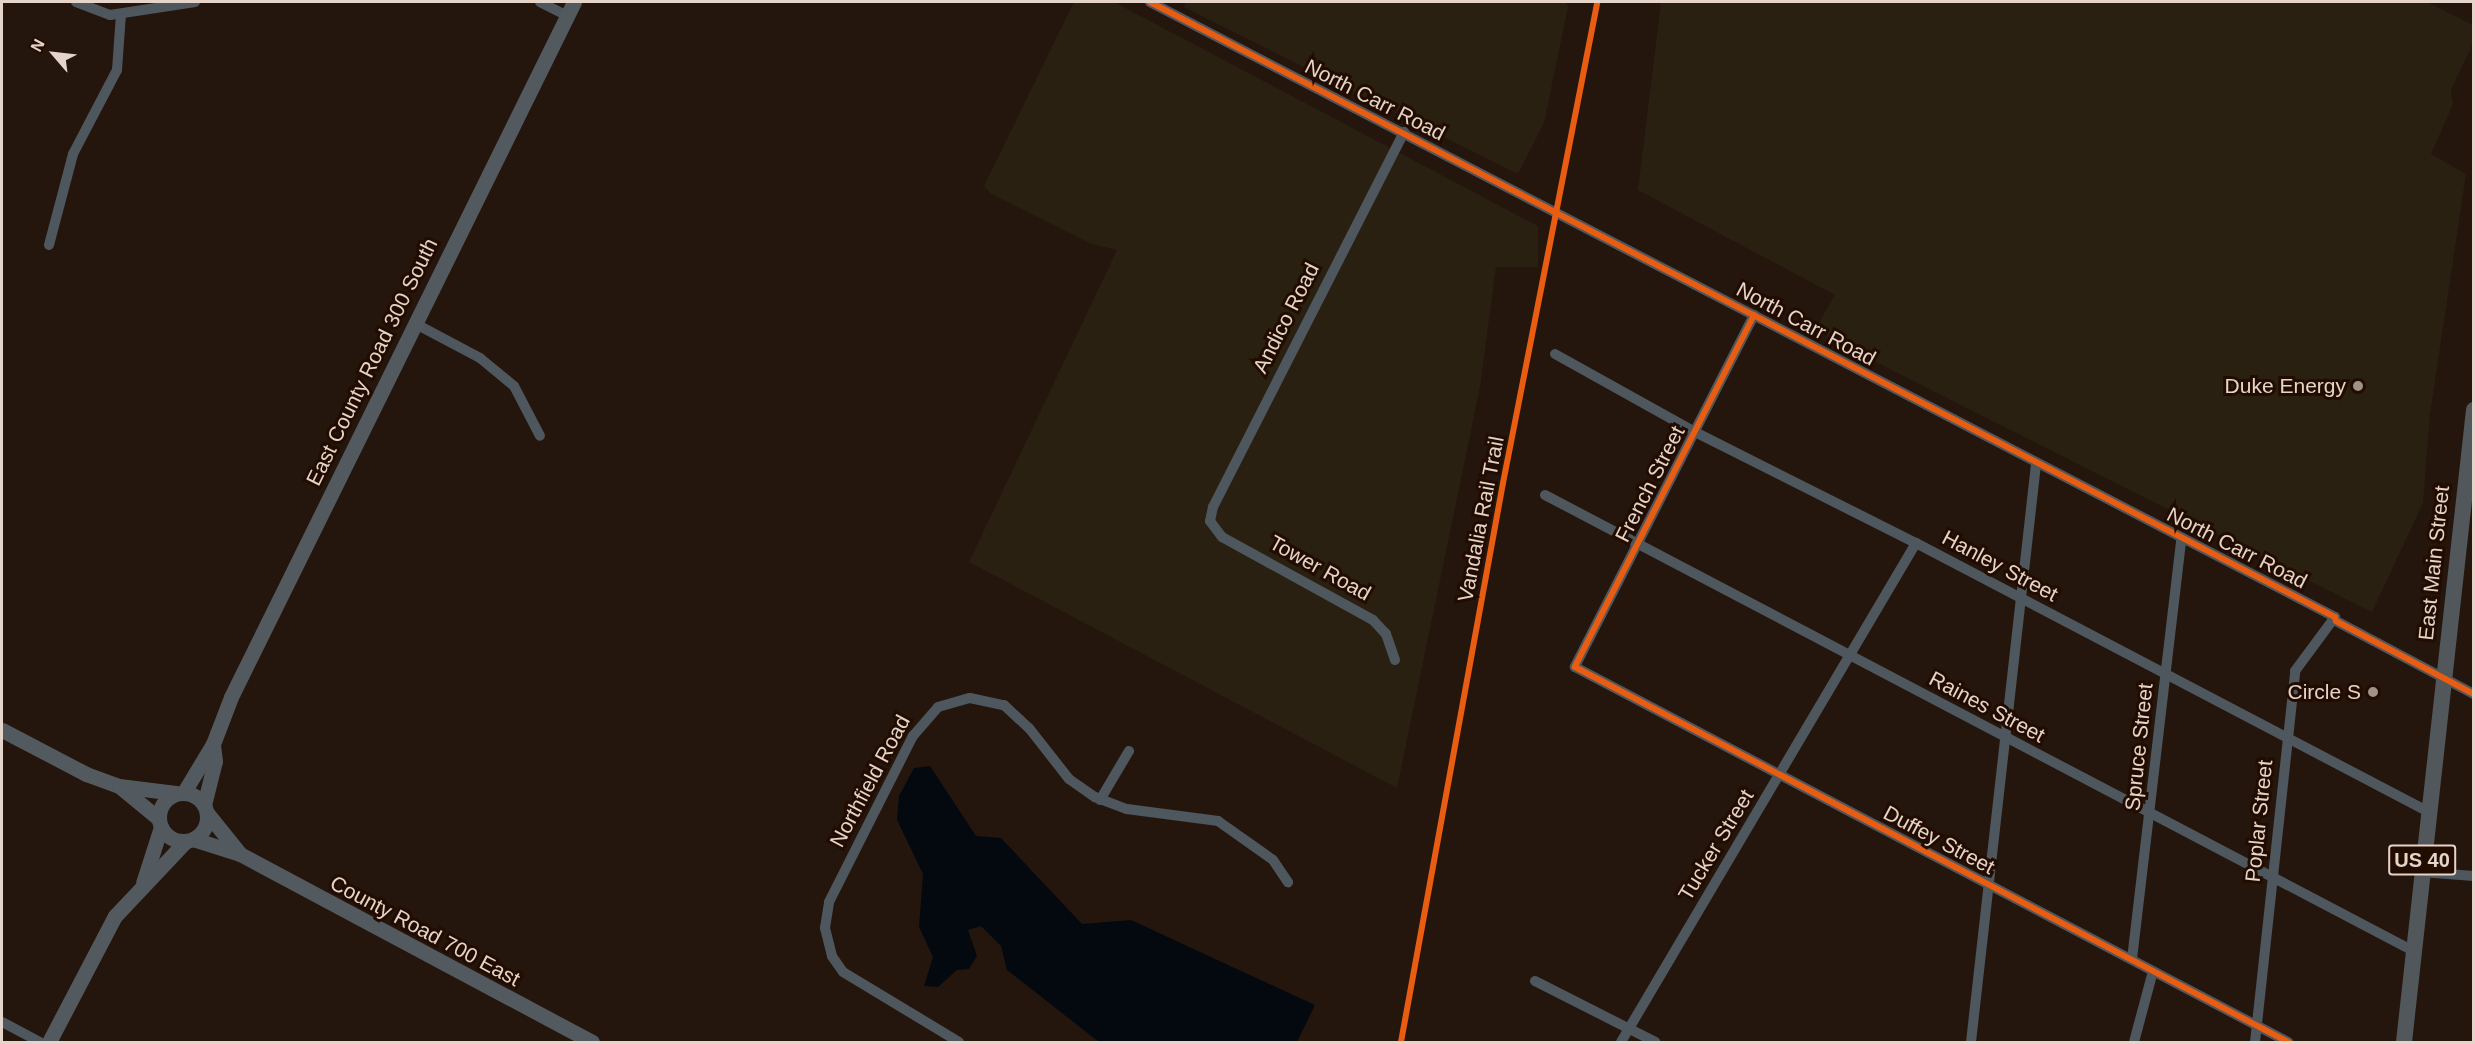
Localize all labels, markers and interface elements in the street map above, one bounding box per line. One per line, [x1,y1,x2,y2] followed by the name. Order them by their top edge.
[24,24,84,84] north arrow
[27,36,48,54] text: N
[1301,54,1449,146] street label: North Carr Road
[301,234,443,490] street label: East County Road 300 South
[1247,259,1325,377] street label: Andico Road
[1732,277,1880,371] street label: North Carr Road
[2225,373,2346,399] place label: Duke Energy
[2351,379,2365,393] marker: Duke Energy
[1610,422,1690,546] street label: French Street
[1453,434,1509,604] street label: Vandalia Rail Trail
[2413,484,2455,642] street label: East Main Street
[2163,502,2311,594] street label: North Carr Road
[1938,525,2062,607] street label: Hanley Street
[1265,530,1375,606] street label: Tower Road
[1925,666,2049,748] street label: Raines Street
[2287,679,2361,705] place label: Circle S
[2120,682,2158,812] street label: Spruce Street
[2366,685,2380,699] marker: Circle S
[825,711,915,851] street label: Northfield Road
[2240,759,2278,883] street label: Poplar Street
[1673,785,1759,905] street label: Tucker Street
[1879,800,1999,880] street label: Duffey Street
[2388,843,2456,877] road number: US 40
[326,870,524,992] street label: County Road 700 East

